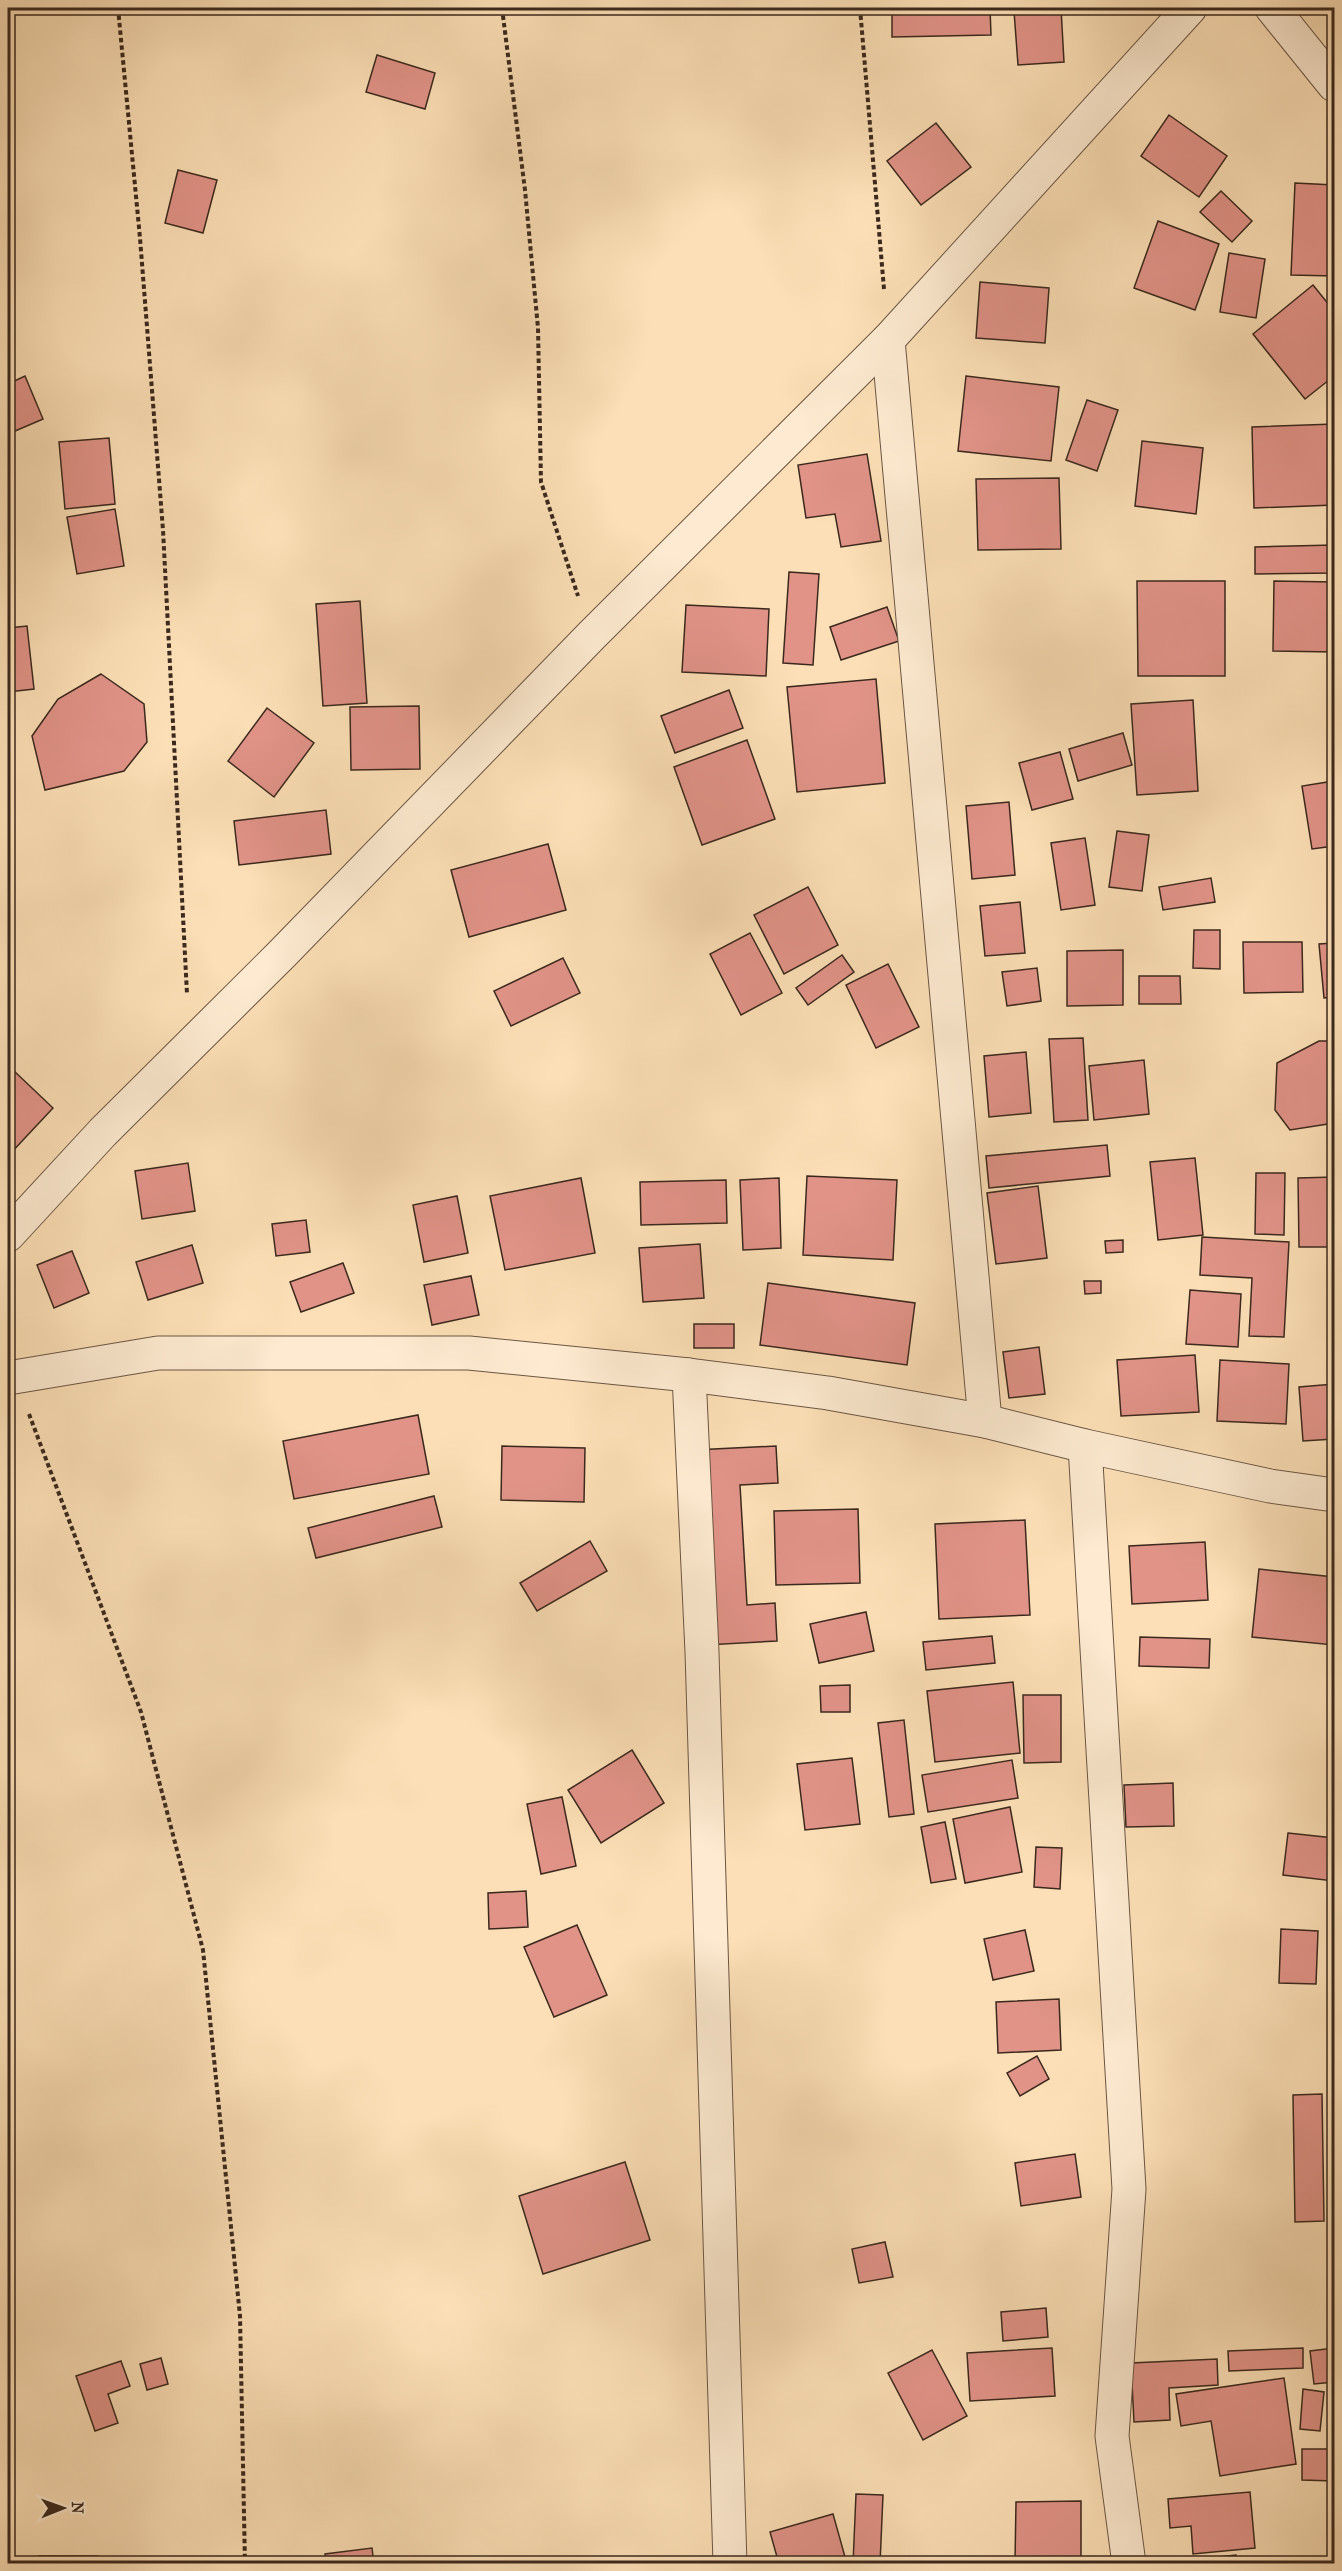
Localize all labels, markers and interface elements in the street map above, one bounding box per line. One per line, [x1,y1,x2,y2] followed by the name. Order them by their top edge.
[33,2478,93,2538] north arrow
[68,2502,87,2515] text: N

